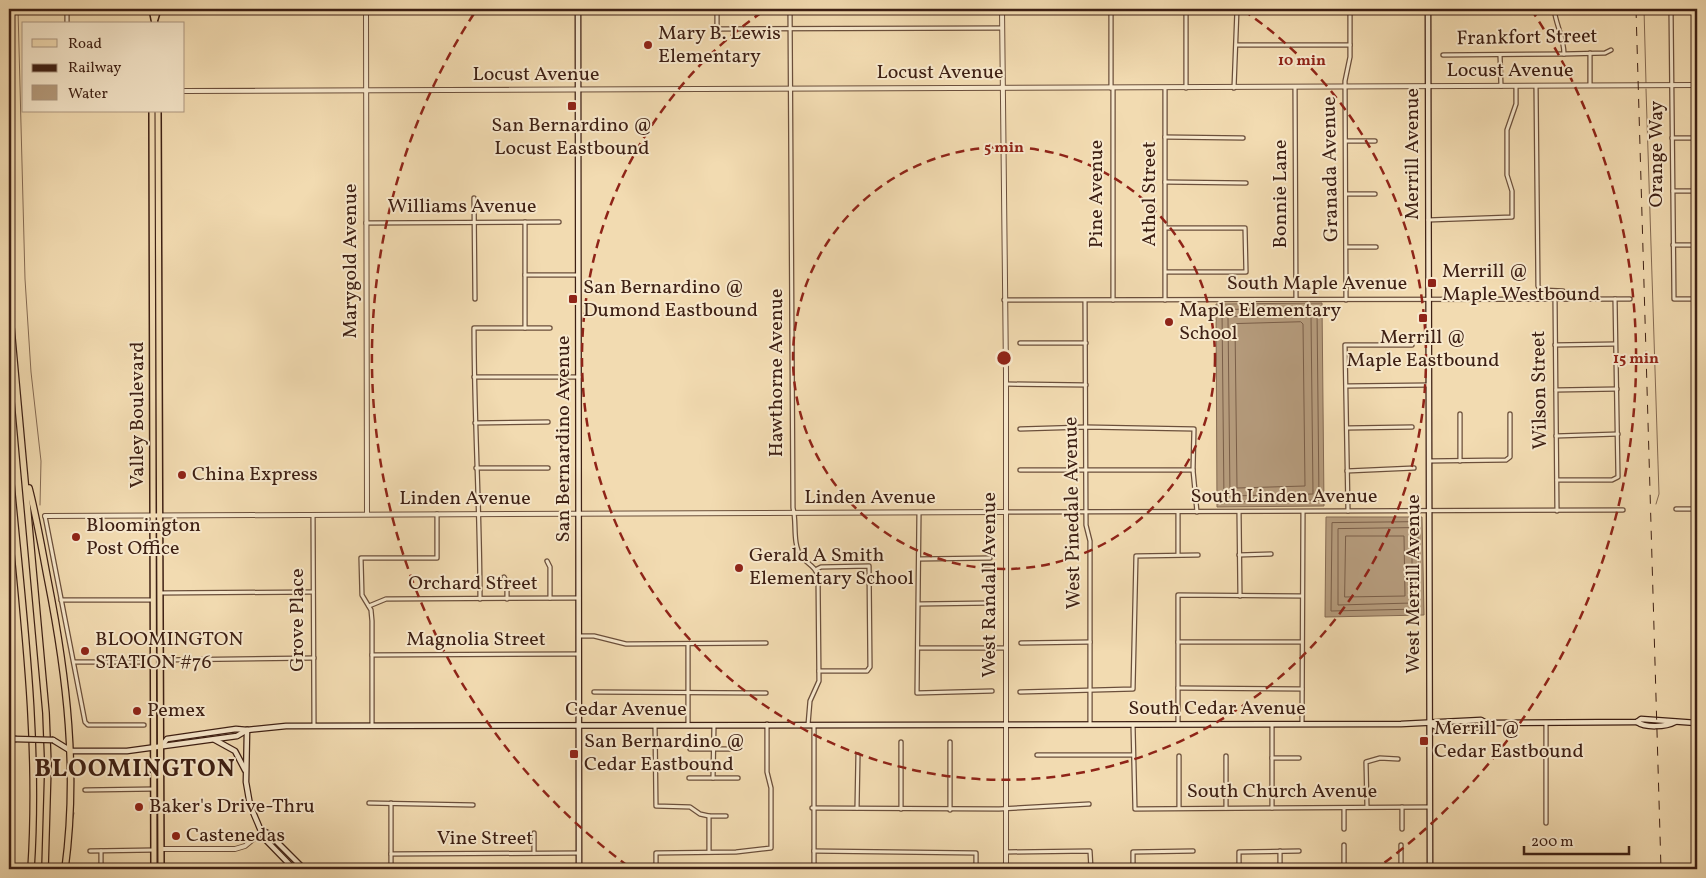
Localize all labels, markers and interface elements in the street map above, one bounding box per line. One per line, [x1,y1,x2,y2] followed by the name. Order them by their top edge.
[658,20,781,71] place label: Mary B. Lewis Elementary
[22,22,185,112] legend
[1456,23,1598,53] street label: Frankfort Street
[68,34,102,55] text: Road
[642,39,654,51] marker: Mary B. Lewis Elementary
[1278,51,1326,72] text: 10 min
[1446,57,1574,85] street label: Locust Avenue
[68,58,121,79] text: Railway
[876,59,1004,87] street label: Locust Avenue
[472,61,600,89] street label: Locust Avenue
[68,84,108,105] text: Water
[1399,88,1427,220] street label: Merrill Avenue
[1316,96,1346,242] street label: Granada Avenue
[566,100,578,112] marker: San Bernardino @ Locust Eastbound
[1643,100,1671,207] street label: Orange Way
[491,112,653,163] place label: San Bernardino @ Locust Eastbound
[984,138,1024,159] text: 5 min
[1267,139,1295,249] street label: Bonnie Lane
[1083,140,1111,248] street label: Pine Avenue
[1136,141,1164,247] street label: Athol Street
[337,183,365,339] street label: Marygold Avenue
[387,193,537,221] street label: Williams Avenue
[1442,258,1600,309] place label: Merrill @ Maple Westbound
[1227,270,1407,298] street label: South Maple Avenue
[583,274,758,325] place label: San Bernardino @ Dumond Eastbound
[1426,277,1438,289] marker: Merrill @ Maple Westbound
[763,289,791,457] street label: Hawthorne Avenue
[567,293,579,305] marker: San Bernardino @ Dumond Eastbound
[1179,297,1341,348] place label: Maple Elementary School
[1417,312,1429,324] marker: Merrill @ Maple Eastbound
[1163,316,1175,328] marker: Maple Elementary School
[1347,324,1499,375] place label: Merrill @ Maple Eastbound
[1525,330,1555,450] street label: Wilson Street
[550,336,578,542] street label: San Bernardino Avenue
[124,341,152,489] street label: Valley Boulevard
[995,349,1013,367] centre of rings
[1613,349,1659,370] text: 15 min
[1057,416,1089,610] street label: West Pinedale Avenue
[192,461,318,489] place label: China Express
[176,469,188,481] marker: China Express
[1190,483,1378,511] street label: South Linden Avenue
[804,484,936,512] street label: Linden Avenue
[399,485,531,513] street label: Linden Avenue
[976,492,1004,678] street label: West Randall Avenue
[1400,494,1428,674] street label: West Merrill Avenue
[86,512,201,563] place label: Bloomington Post Office
[70,531,82,543] marker: Bloomington Post Office
[749,542,914,593] place label: Gerald A Smith Elementary School
[733,562,745,574] marker: Gerald A Smith Elementary School
[284,568,312,672] street label: Grove Place
[408,570,538,598] street label: Orchard Street
[95,626,243,677] place label: BLOOMINGTON STATION #76
[406,626,546,654] street label: Magnolia Street
[79,645,91,657] marker: BLOOMINGTON STATION #76
[1128,695,1306,723] street label: South Cedar Avenue
[565,696,687,724] street label: Cedar Avenue
[147,697,205,725] place label: Pemex
[131,705,143,717] marker: Pemex
[1434,715,1584,766] place label: Merrill @ Cedar Eastbound
[584,728,745,779] place label: San Bernardino @ Cedar Eastbound
[1418,735,1430,747] marker: Merrill @ Cedar Eastbound
[568,748,580,760] marker: San Bernardino @ Cedar Eastbound
[34,752,236,787] district label: BLOOMINGTON
[1187,778,1377,806] street label: South Church Avenue
[149,793,315,821] place label: Baker's Drive-Thru
[133,801,145,813] marker: Baker's Drive-Thru
[186,822,285,850] place label: Castenedas
[1524,823,1628,855] scale bar
[437,825,533,853] street label: Vine Street
[170,830,182,842] marker: Castenedas
[1531,832,1574,853] text: 200 m

